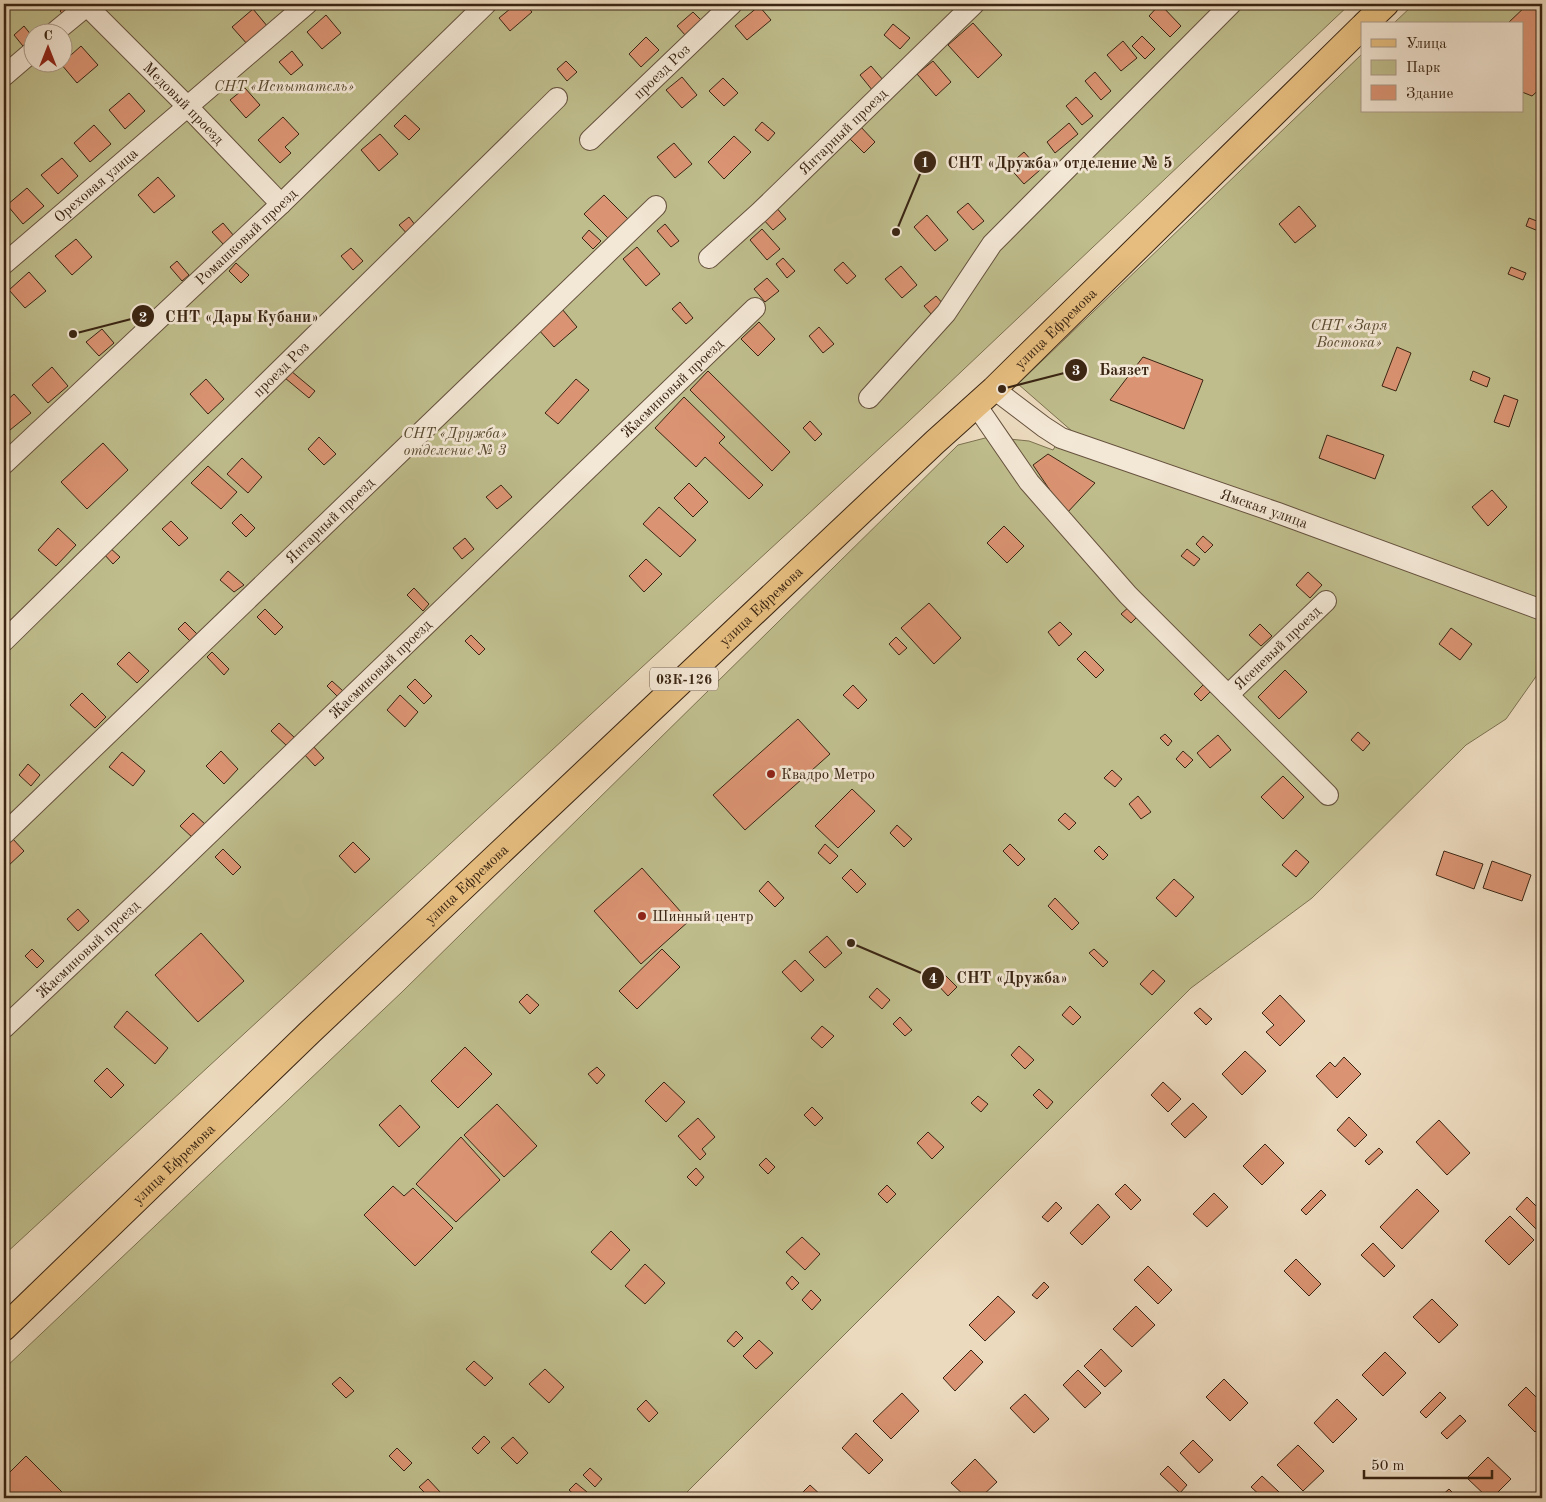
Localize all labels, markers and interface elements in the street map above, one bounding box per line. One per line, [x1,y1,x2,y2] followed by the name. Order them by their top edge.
[22,22,72,72] north arrow
[1361,22,1524,112] legend
[43,29,53,43] text: С
[1406,37,1447,52] text: Улица
[631,42,694,103] street label: проезд Роз
[139,61,226,149] street label: Медовый проезд
[1406,61,1441,76] text: Парк
[214,80,354,95] park label: СНТ «Испытатель»
[797,86,891,179] street label: Янтарный проезд
[1406,87,1453,102] text: Здание
[52,146,142,226] street label: Ореховая улица
[913,146,1183,177] callout: СНТ «Дружба» отделение № 5
[921,156,929,171] text: 1
[948,156,1172,172] text: СНТ «Дружба» отделение № 5
[193,186,301,289] street label: Ромашковый проезд
[1013,286,1101,373] street label: улица Ефремова
[130,301,329,332] callout: СНТ «Дары Кубани»
[165,310,319,326] text: СНТ «Дары Кубани»
[139,311,147,326] text: 2
[1310,318,1388,351] park label: СНТ «Заря Востока»
[619,336,727,441] street label: Жасминовый проезд
[251,340,313,401] street label: проезд Роз
[1064,354,1159,385] callout: Баязет
[1099,363,1149,379] text: Баязет
[1072,364,1080,379] text: 3
[403,426,507,459] park label: СНТ «Дружба» отделение № 3
[283,475,378,567] street label: Янтарный проезд
[1218,488,1310,532] street label: Ямская улица
[718,564,807,650] street label: улица Ефремова
[1232,604,1325,694] street label: Ясеневый проезд
[327,617,436,722] street label: Жасминовый проезд
[650,668,718,691] road number: 03К-126
[765,768,777,780] marker: Квадро Метро
[781,768,875,783] place label: Квадро Метро
[423,842,513,928] street label: улица Ефремова
[34,898,143,1002] street label: Жасминовый проезд
[636,910,648,922] marker: Шинный центр
[652,910,754,925] place label: Шинный центр
[921,962,1078,993] callout: СНТ «Дружба»
[956,971,1068,987] text: СНТ «Дружба»
[929,972,937,987] text: 4
[131,1122,219,1208] street label: улица Ефремова
[1364,1447,1491,1479] scale bar
[1371,1459,1405,1474] text: 50 m

